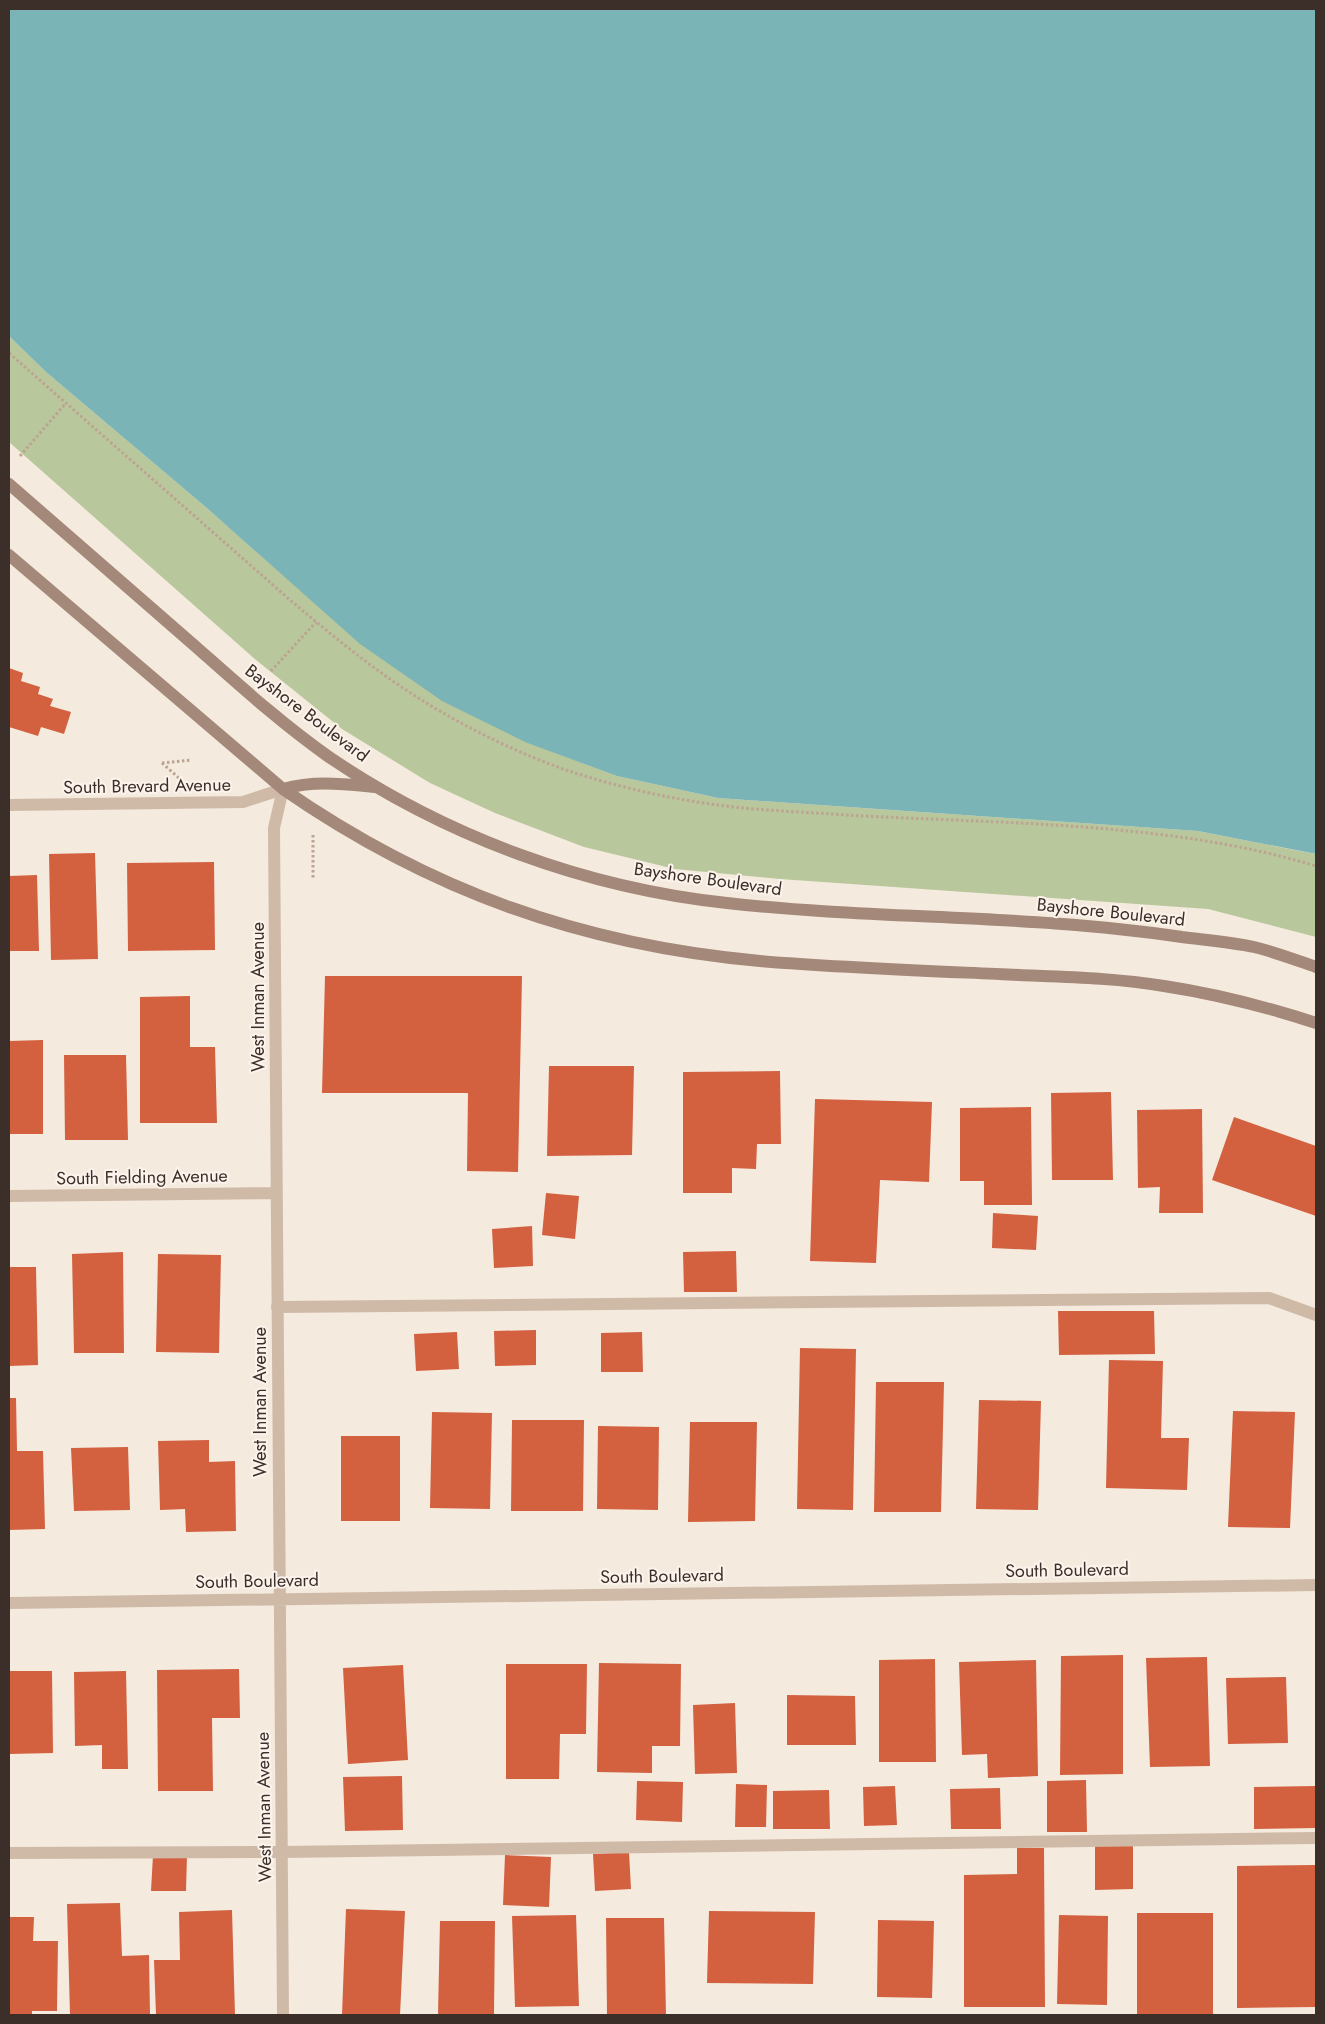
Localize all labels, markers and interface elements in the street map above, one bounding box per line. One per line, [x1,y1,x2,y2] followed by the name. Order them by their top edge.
[240,658,374,768] street label: Bayshore Boulevard
[63,772,231,800] street label: South Brevard Avenue
[632,856,784,902] street label: Bayshore Boulevard
[1035,891,1187,933] street label: Bayshore Boulevard
[245,922,271,1072] street label: West Inman Avenue
[56,1163,228,1191] street label: South Fielding Avenue
[247,1327,273,1477] street label: West Inman Avenue
[1005,1556,1129,1584] street label: South Boulevard
[600,1562,724,1590] street label: South Boulevard
[195,1567,319,1595] street label: South Boulevard
[250,1732,278,1882] street label: West Inman Avenue

